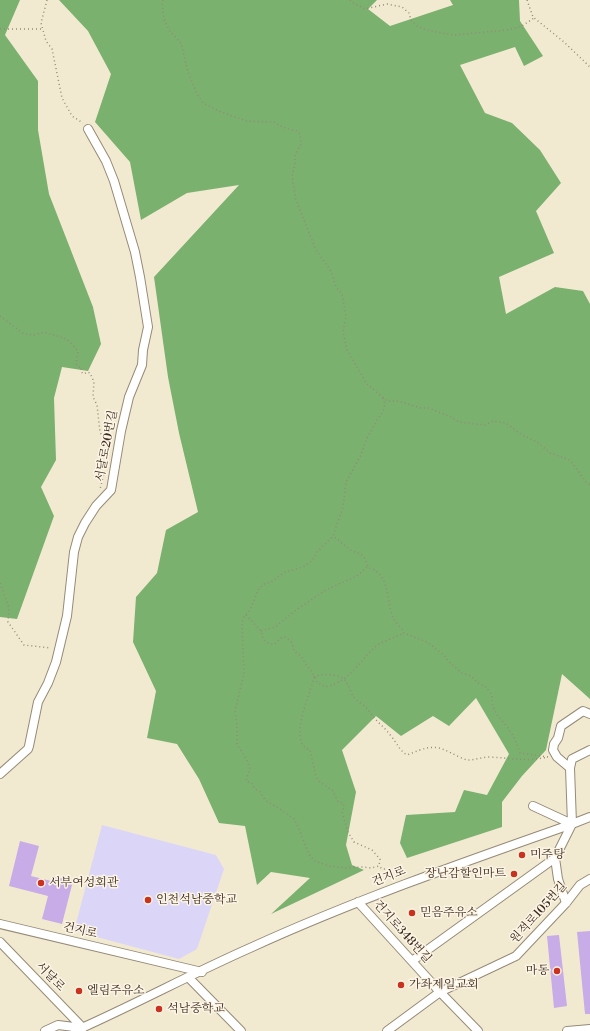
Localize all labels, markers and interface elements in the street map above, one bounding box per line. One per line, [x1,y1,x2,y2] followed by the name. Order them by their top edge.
[93,409,121,483] street label: 서달로20번길
[530,848,565,862] place label: 미주탕
[517,850,527,860] marker: 미주탕
[370,864,408,890] street label: 건지로
[425,867,506,881] place label: 장난감할인마트
[509,869,519,879] marker: 장난감할인마트
[49,876,119,890] place label: 서부여성회관
[36,878,46,888] marker: 서부여성회관
[508,879,570,947] street label: 원적로105번길
[156,893,237,907] place label: 인천석남중학교
[143,895,153,905] marker: 인천석남중학교
[370,898,434,966] street label: 건지로348번길
[420,906,478,920] place label: 믿음주유소
[407,908,417,918] marker: 믿음주유소
[61,920,99,942] street label: 건지로
[33,959,67,995] street label: 서달로
[526,964,549,978] place label: 마동
[552,966,562,976] marker: 마동
[409,978,479,992] place label: 가좌제일교회
[396,980,406,990] marker: 가좌제일교회
[87,984,145,998] place label: 엘림주유소
[74,986,84,996] marker: 엘림주유소
[167,1002,225,1016] place label: 석남중학교
[154,1004,164,1014] marker: 석남중학교

